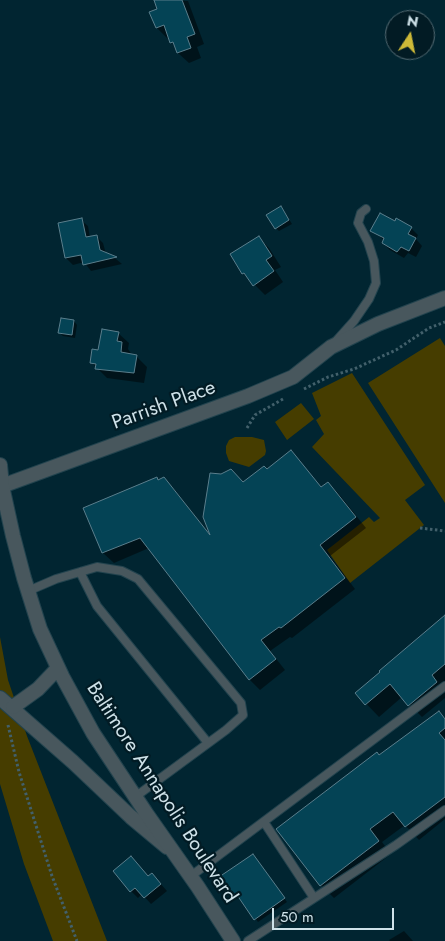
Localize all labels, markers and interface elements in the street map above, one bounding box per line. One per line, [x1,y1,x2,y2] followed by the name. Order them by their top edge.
[385,10,435,60] north arrow
[405,10,420,32] text: N
[109,376,219,436] street label: Parrish Place
[81,678,241,908] street label: Baltimore Annapolis Boulevard
[275,898,398,930] scale bar
[280,906,314,928] text: 50 m

